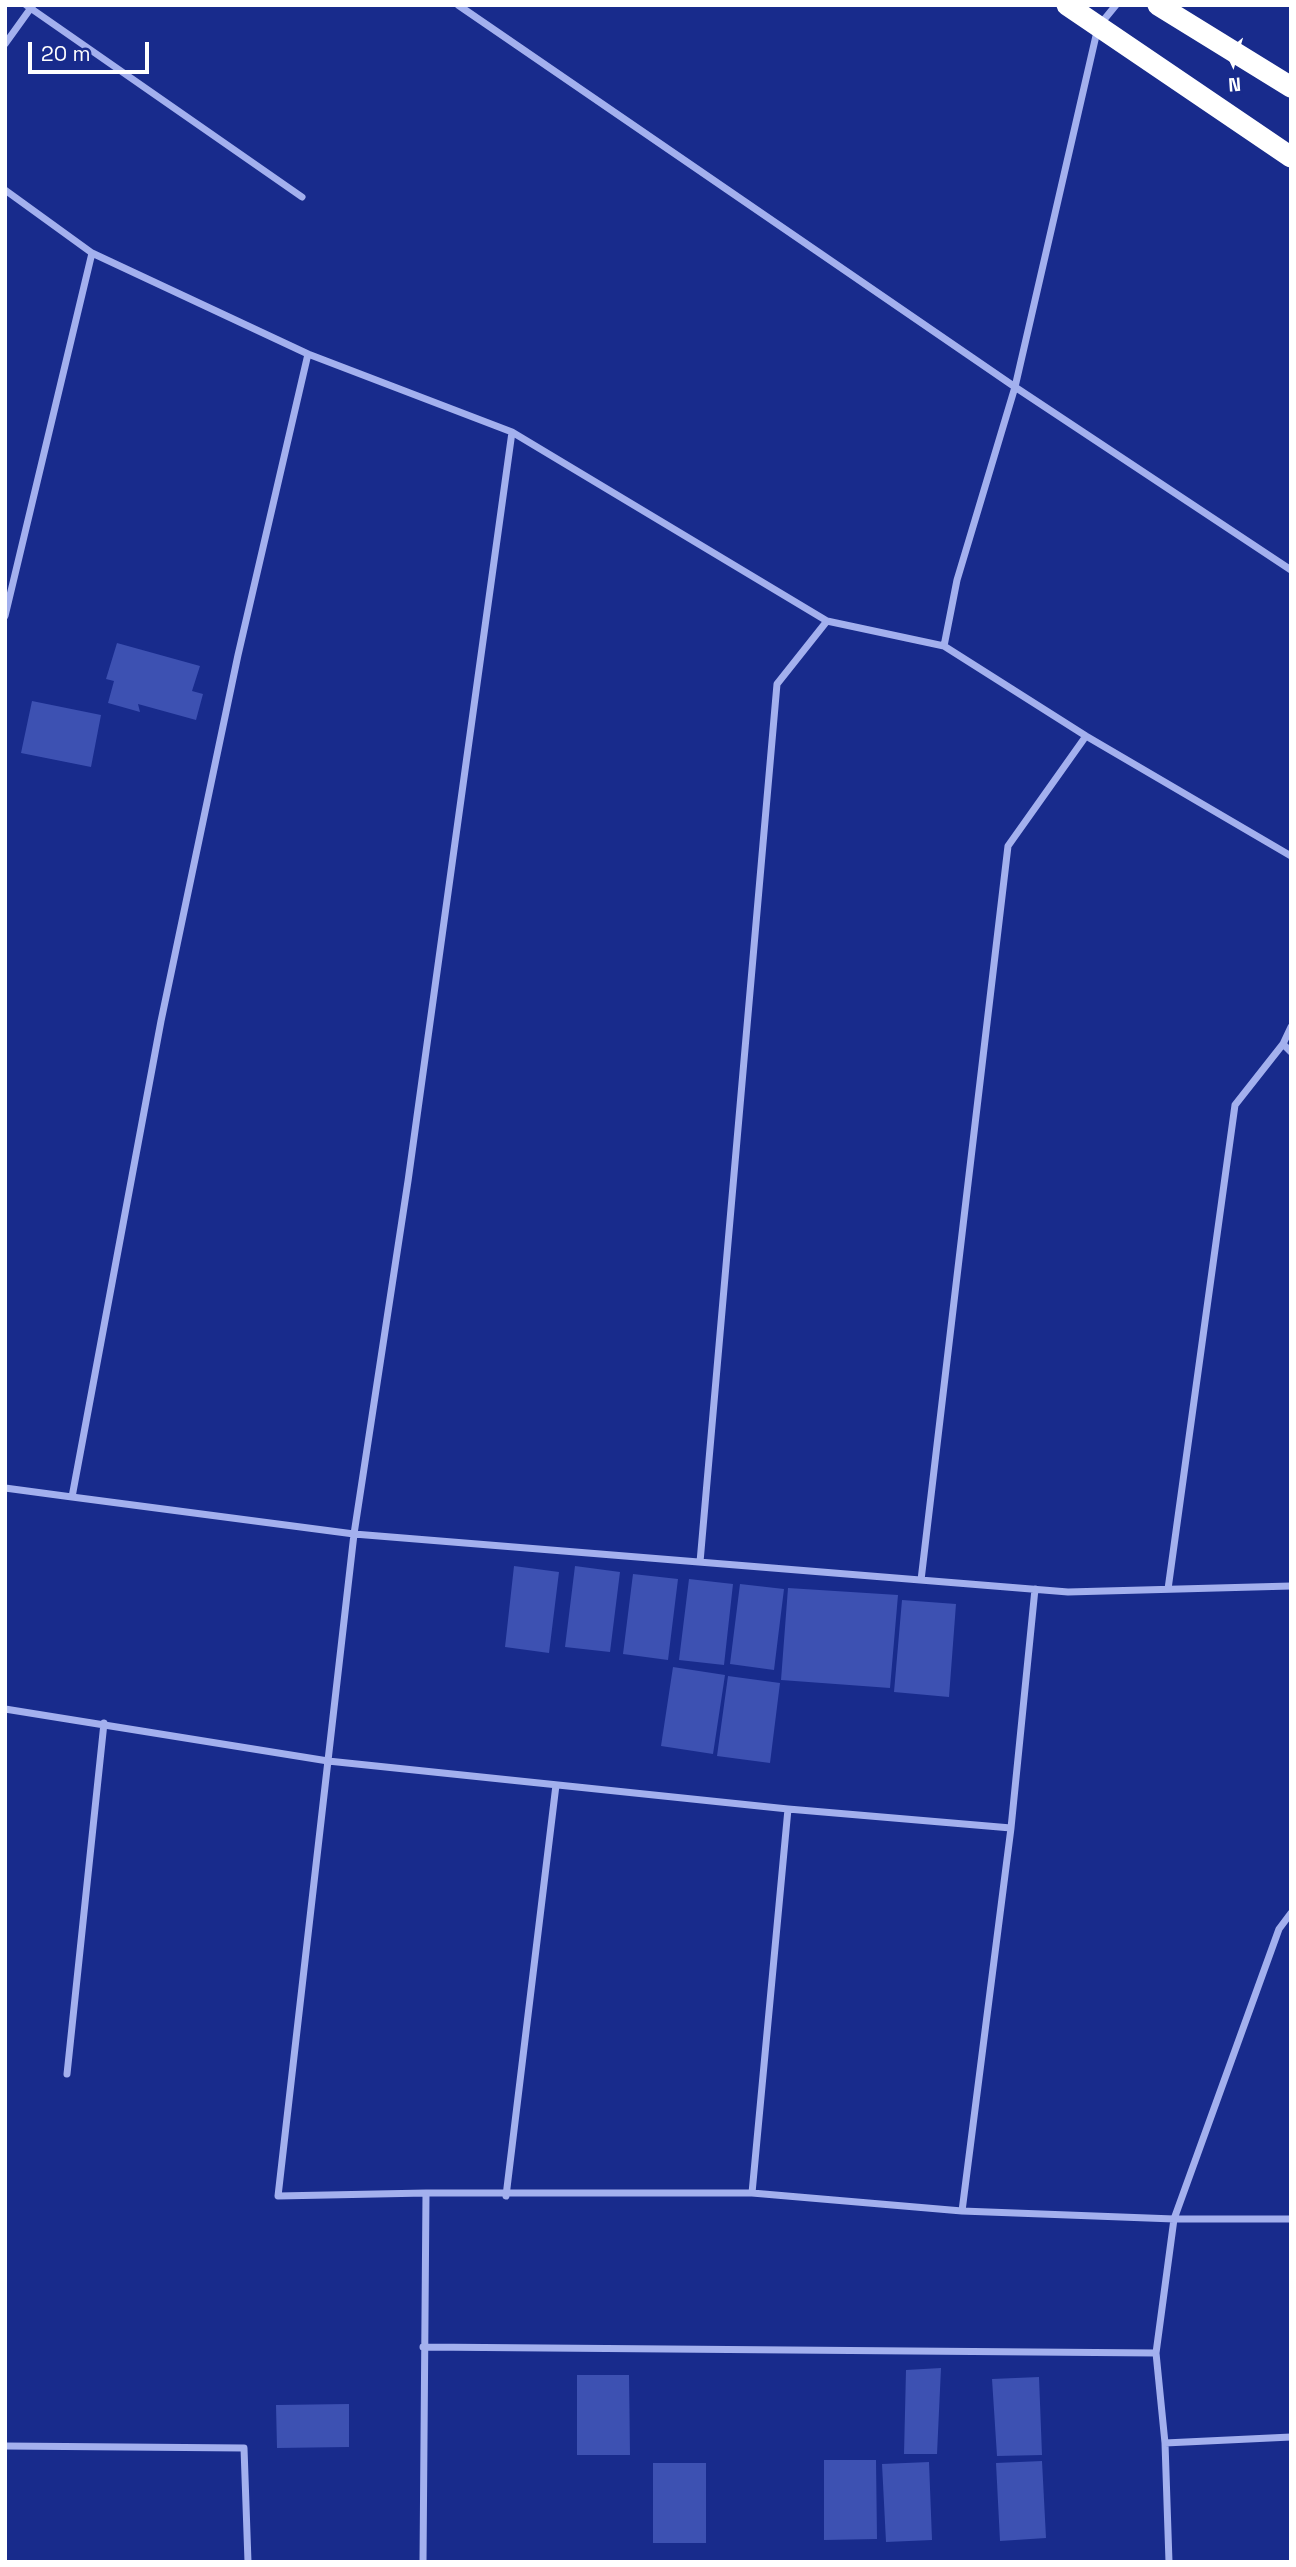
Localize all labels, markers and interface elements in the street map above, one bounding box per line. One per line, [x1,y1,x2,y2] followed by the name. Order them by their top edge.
[32,28,152,72] scale bar
[1198,28,1268,98] north arrow
[41,40,91,67] text: 20 m
[1227,72,1242,97] text: N

